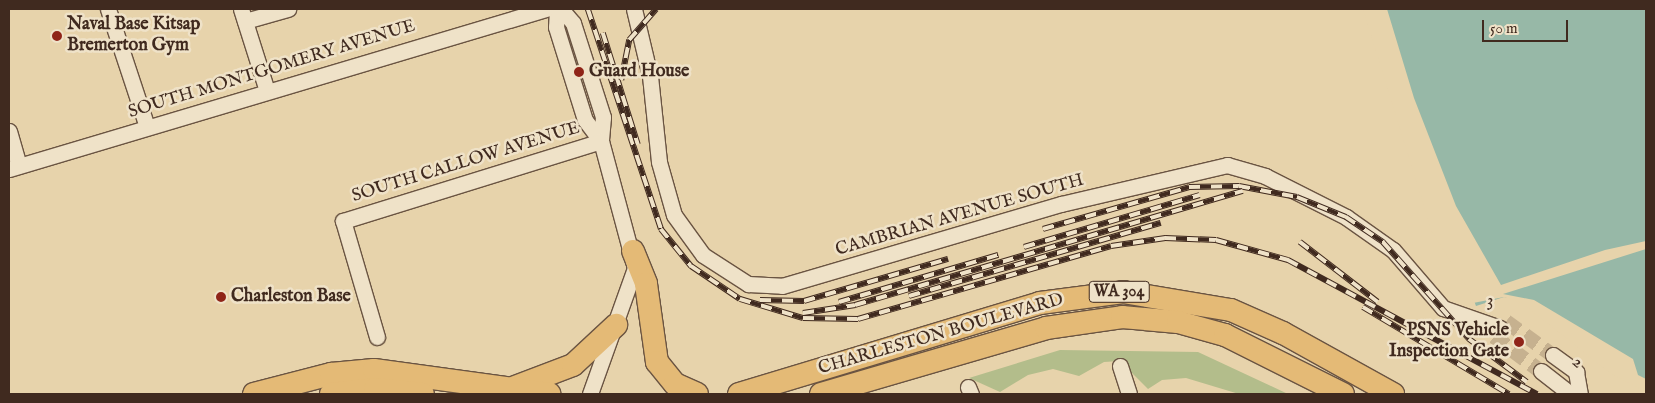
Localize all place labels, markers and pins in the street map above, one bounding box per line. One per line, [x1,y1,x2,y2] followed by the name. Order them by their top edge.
[67,15,200,58] place label: Naval Base Kitsap Bremerton Gym
[51,30,63,42] marker: Naval Base Kitsap Bremerton Gym
[589,61,689,83] place label: Guard House
[573,66,585,78] marker: Guard House
[231,286,351,308] place label: Charleston Base
[215,291,227,303] marker: Charleston Base
[1389,321,1509,364] place label: PSNS Vehicle Inspection Gate
[1513,336,1525,348] marker: PSNS Vehicle Inspection Gate

